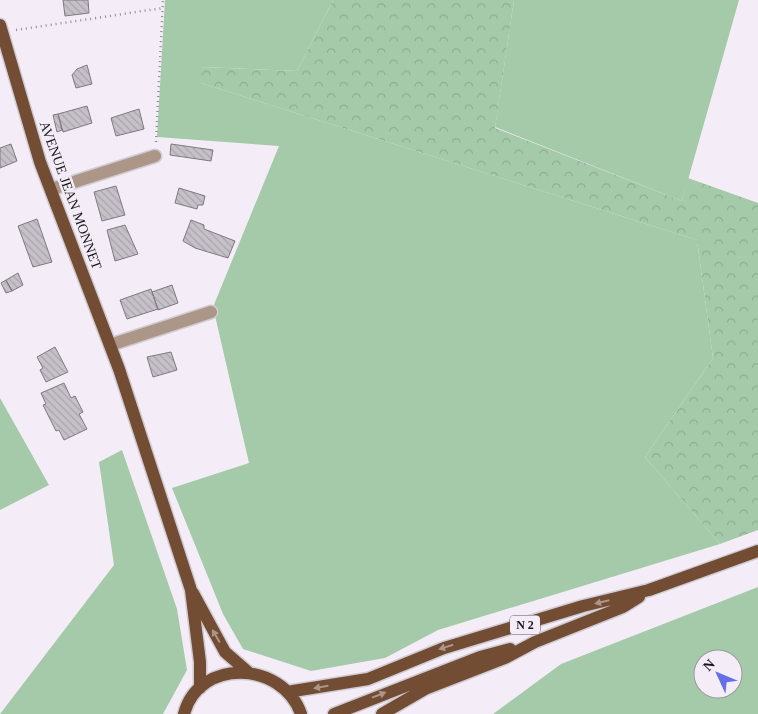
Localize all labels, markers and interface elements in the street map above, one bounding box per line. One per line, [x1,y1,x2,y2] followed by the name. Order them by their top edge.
[37,119,105,272] street label: AVENUE JEAN MONNET
[594,598,609,606] one-way arrow
[510,616,540,634] road number: N 2
[212,629,220,644] one-way arrow
[438,644,453,652] one-way arrow
[693,649,743,699] north arrow
[700,656,718,674] text: N
[313,684,329,692] one-way arrow
[372,691,387,699] one-way arrow

